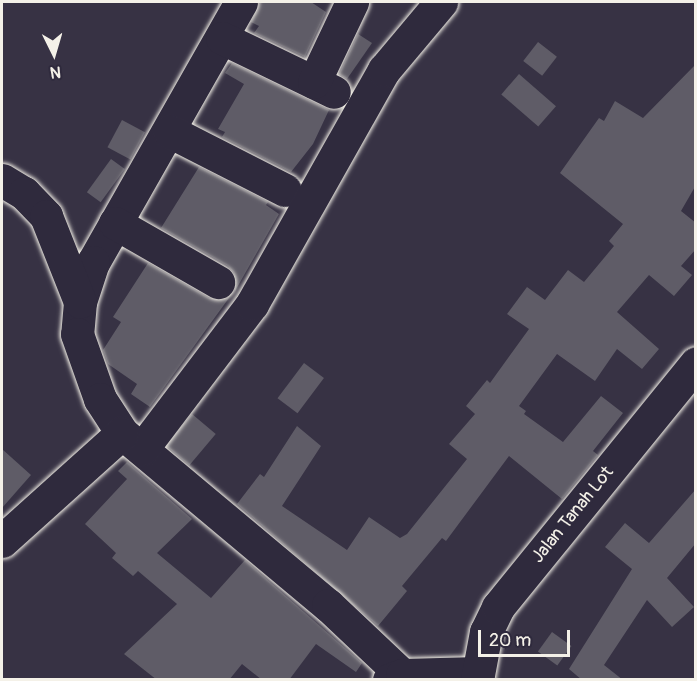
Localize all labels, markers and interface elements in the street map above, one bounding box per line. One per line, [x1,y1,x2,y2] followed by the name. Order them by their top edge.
[24,24,84,84] north arrow
[49,61,62,82] text: N
[528,462,618,568] street label: Jalan Tanah Lot
[481,618,572,656] scale bar
[489,629,531,652] text: 20 m

